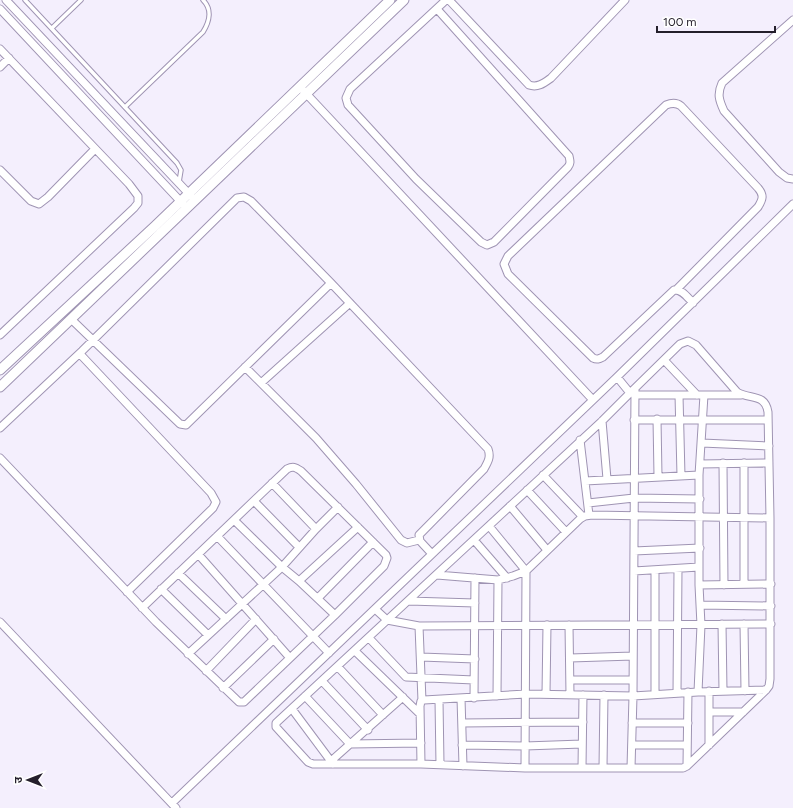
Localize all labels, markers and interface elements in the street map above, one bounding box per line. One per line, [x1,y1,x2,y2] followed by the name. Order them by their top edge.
[657,8,775,34] scale bar
[663,15,697,29] text: 100 m
[8,760,48,800] north arrow
[12,776,25,783] text: उ

